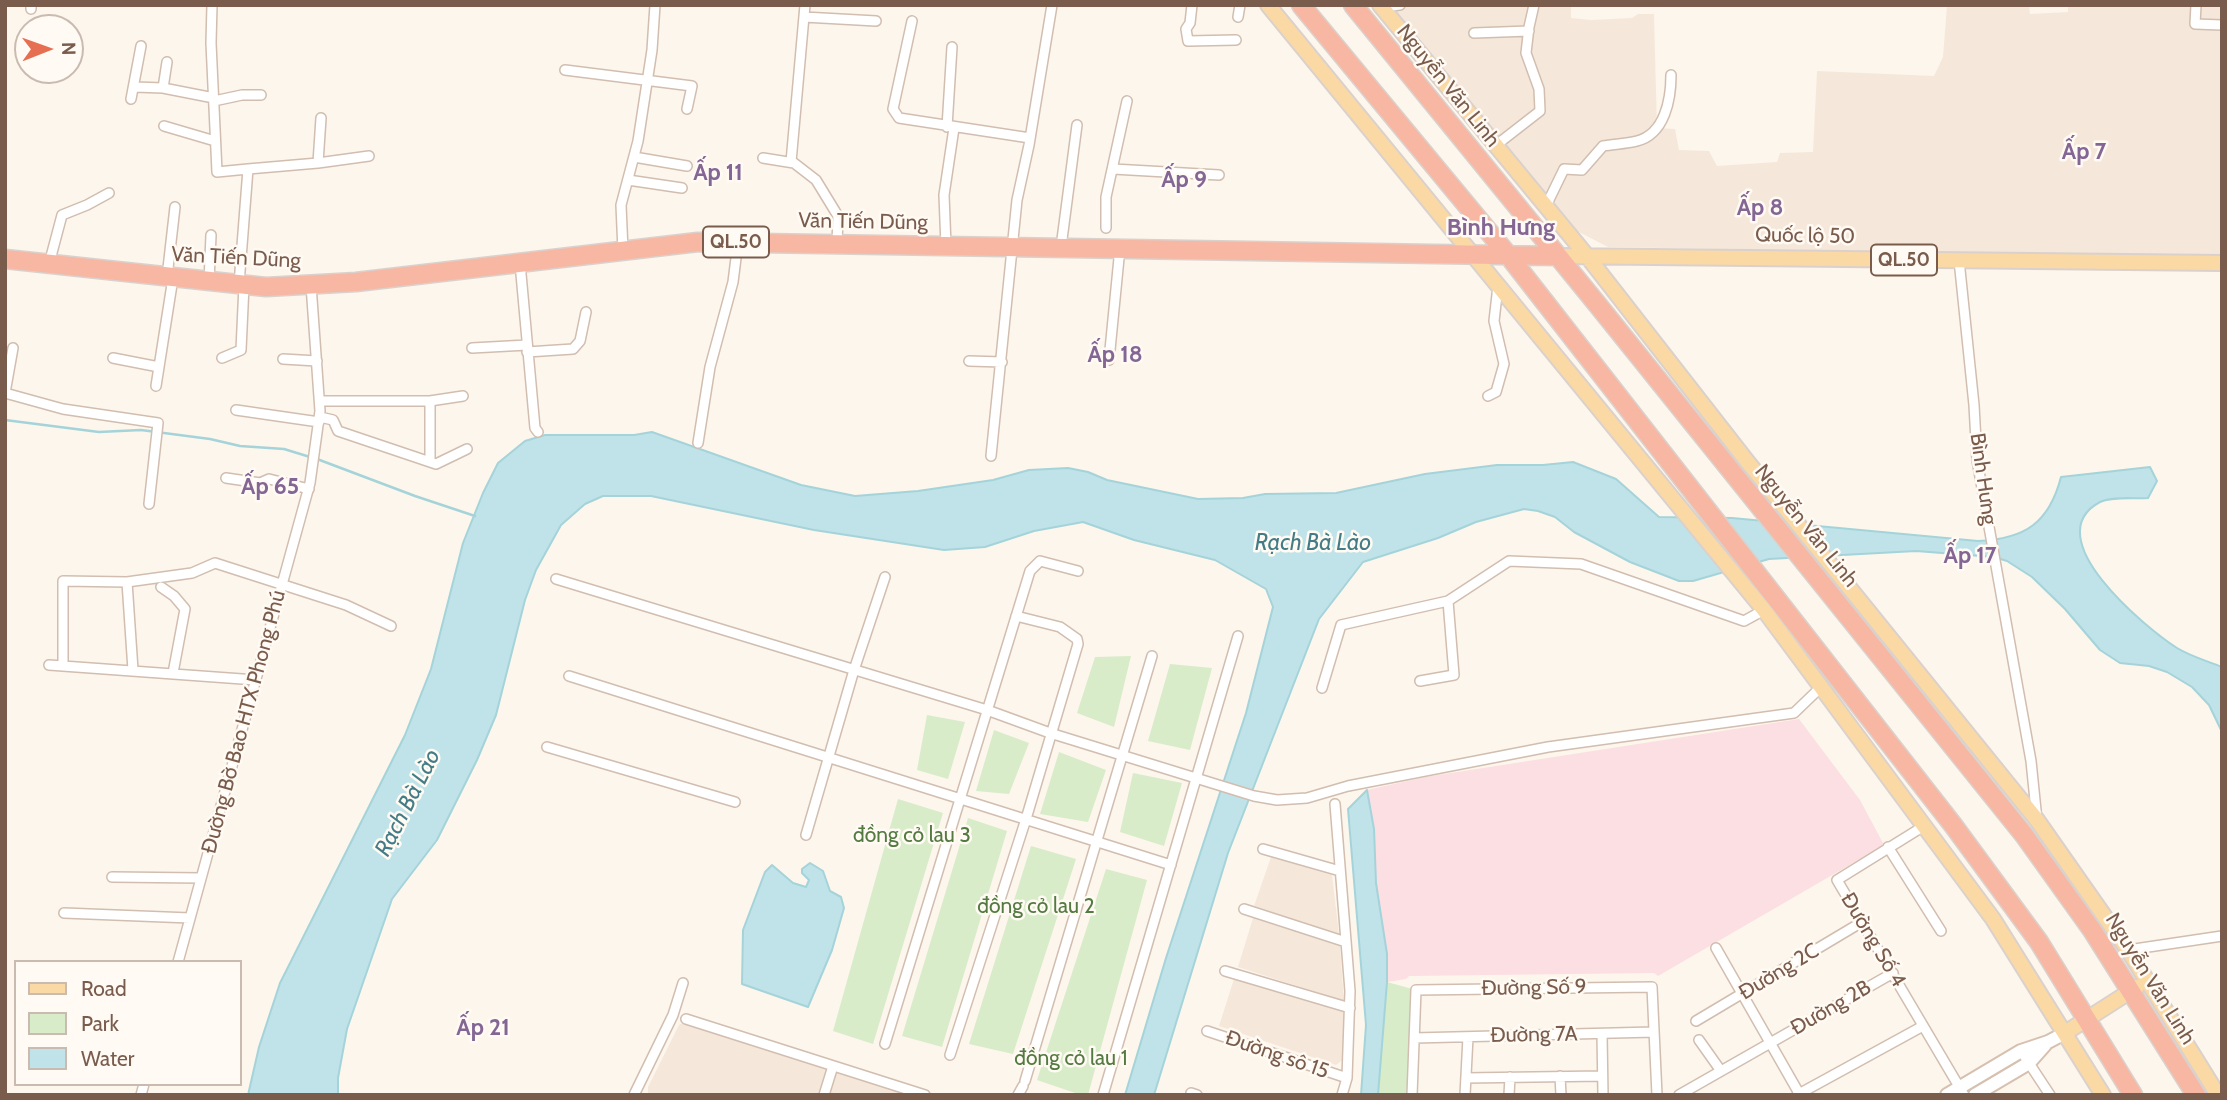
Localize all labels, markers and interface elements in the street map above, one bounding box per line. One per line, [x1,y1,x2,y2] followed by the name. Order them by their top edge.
[14,14,84,84] north arrow
[1391,20,1505,152] street label: Nguyễn Văn Linh
[57,42,80,56] text: N
[2062,138,2106,166] district label: Ấp 7
[693,159,743,187] district label: Ấp 11
[1161,166,1207,194] district label: Ấp 9
[1737,194,1783,222] district label: Ấp 8
[798,208,928,236] street label: Văn Tiến Dũng
[1447,214,1555,242] district label: Bình Hưng
[1755,223,1855,249] street label: Quốc lộ 50
[703,226,769,258] road number: QL.50
[171,242,301,274] street label: Văn Tiến Dũng
[1871,244,1937,276] road number: QL.50
[1087,341,1143,369] district label: Ấp 18
[1964,431,2002,527] street label: Bình Hưng
[1749,460,1863,592] street label: Nguyễn Văn Linh
[241,473,299,501] district label: Ấp 65
[1255,529,1371,557] water label: Rạch Bà Lào
[1944,542,1996,570] district label: Ấp 17
[197,587,291,857] street label: Đường Bờ Bao HTX Phong Phú
[369,745,447,861] water label: Rạch Bà Lào
[853,823,971,849] park label: đồng cỏ lau 3
[1835,888,1911,992] street label: Đường Số 4
[977,894,1095,920] park label: đồng cỏ lau 2
[2100,909,2200,1049] street label: Nguyễn Văn Linh
[1734,938,1824,1006] street label: Đường 2C
[14,960,242,1086] legend
[1481,974,1587,1002] street label: Đường Số 9
[1786,975,1876,1041] street label: Đường 2B
[81,976,127,1001] text: Road
[81,1011,119,1036] text: Park
[456,1014,510,1042] district label: Ấp 21
[1490,1022,1578,1048] street label: Đường 7A
[1222,1026,1332,1084] street label: Đường sô 15
[81,1046,134,1071] text: Water
[1014,1046,1128,1072] park label: đồng cỏ lau 1

